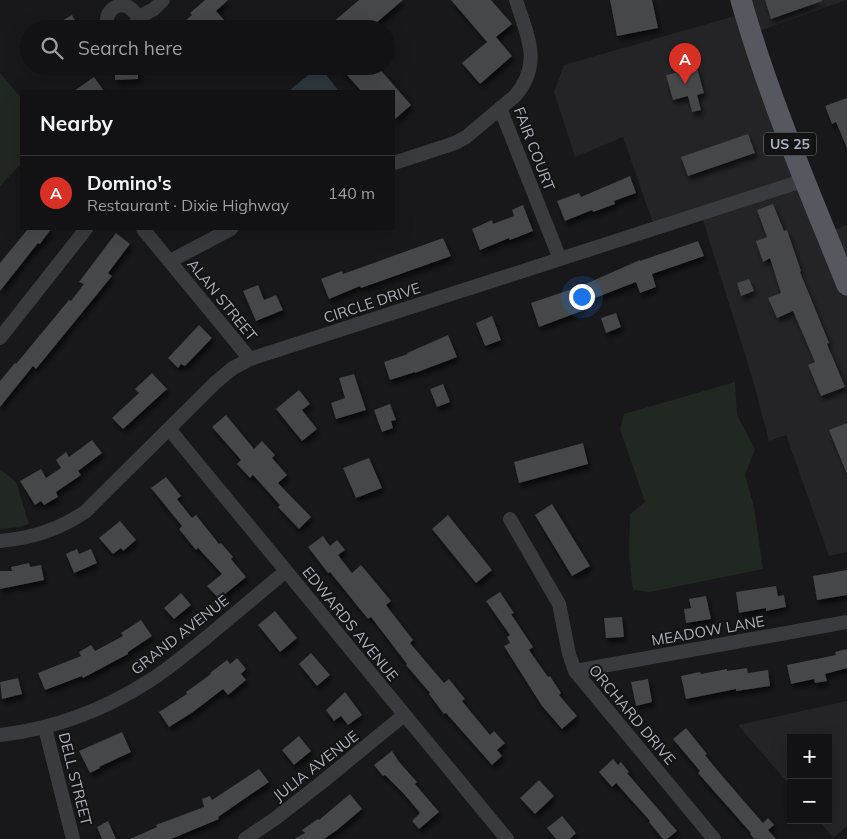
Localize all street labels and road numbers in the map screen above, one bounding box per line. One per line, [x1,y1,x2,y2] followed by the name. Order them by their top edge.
[510,104,559,193] street label: FAIR COURT
[764,132,816,156] road number: US 25
[184,255,261,345] street label: ALAN STREET
[321,278,423,327] street label: CIRCLE DRIVE
[298,563,403,685] street label: EDWARDS AVENUE
[127,590,233,679] street label: GRAND AVENUE
[650,611,766,650] street label: MEADOW LANE
[585,661,680,769] street label: ORCHARD DRIVE
[269,726,362,805] street label: JULIA AVENUE
[55,730,96,827] street label: DELL STREET

